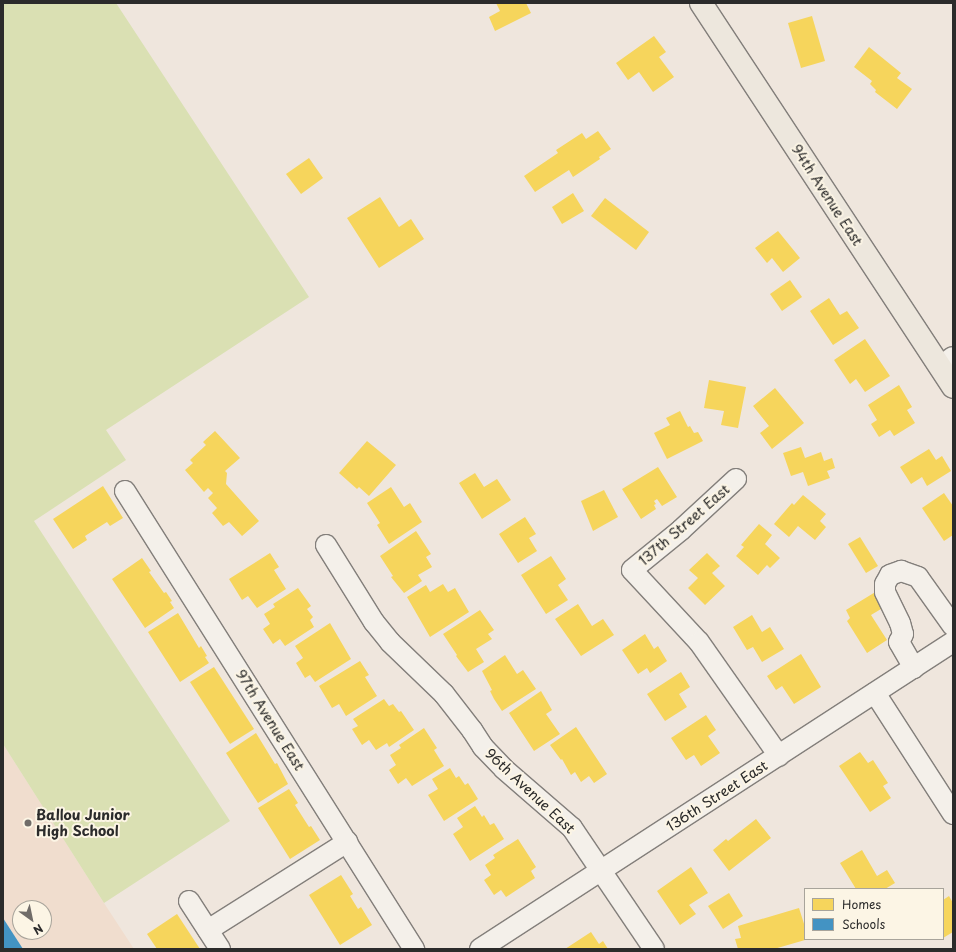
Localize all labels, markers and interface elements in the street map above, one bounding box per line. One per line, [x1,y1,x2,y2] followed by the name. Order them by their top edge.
[788,141,866,249] street label: 94th Avenue East
[635,481,733,569] street label: 137th Street East
[232,666,308,774] street label: 97th Avenue East
[481,744,579,838] street label: 96th Avenue East
[663,757,771,835] street label: 136th Street East
[36,807,131,840] place label: Ballou Junior High School
[23,818,33,828] marker: Ballou Junior High School
[804,888,944,940] legend
[842,895,881,913] text: Homes
[12,900,52,940] north arrow
[842,915,885,933] text: Schools
[30,920,47,939] text: N

